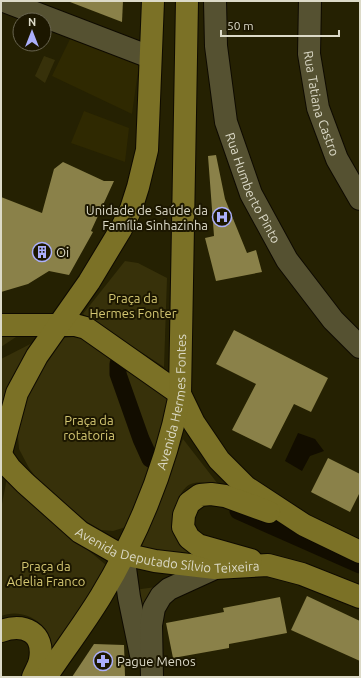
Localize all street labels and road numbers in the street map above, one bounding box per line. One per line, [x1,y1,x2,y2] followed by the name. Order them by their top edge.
[302,50,342,158] street label: Rua Tatiana Castro
[223,131,283,246] street label: Rua Humberto Pinto
[154,334,188,471] street label: Avenida Hermes Fontes
[73,524,260,575] street label: Avenida Deputado Sílvio Teixeira

